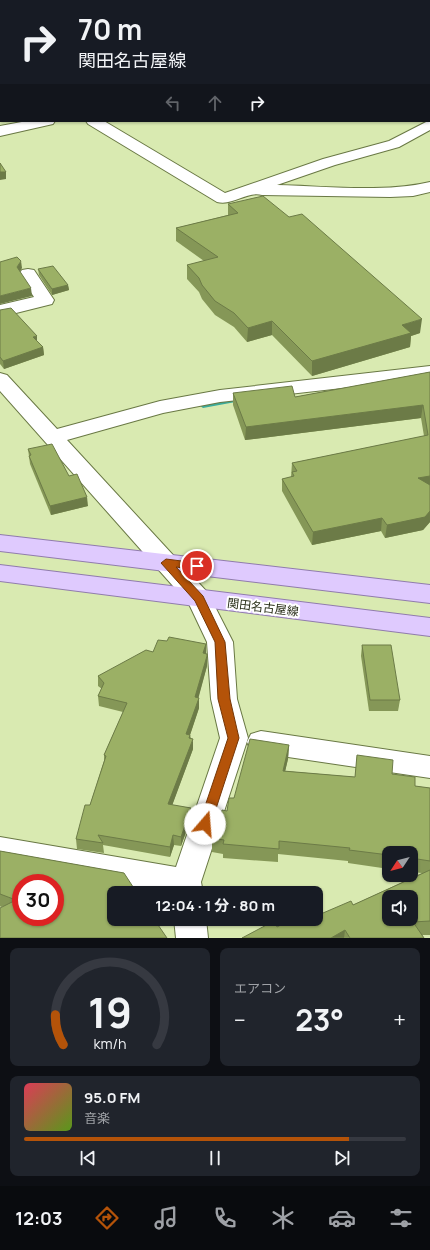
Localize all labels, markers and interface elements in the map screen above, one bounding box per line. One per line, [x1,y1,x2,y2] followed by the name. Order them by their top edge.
[78,10,142,48] text: 70 m
[12,16,64,68] icon: right
[78,48,186,72] text: 関田名古屋線
[162,92,184,114] icon: left
[204,92,226,114] icon: ahead
[246,92,268,114] icon: right
[180,549,214,583] pin
[186,555,208,577] icon: arrive
[226,594,300,620] street label: 関田名古屋線
[184,803,226,845] position arrow
[382,846,418,882] north arrow
[382,846,418,926] map controls
[12,874,64,926] speed limit sign: 30
[382,890,418,926] button: sound
[155,895,275,916] text: 12:04 · 1 分 · 80 m
[234,979,286,997] text: エアコン
[88,984,132,1040] text: 19
[295,999,344,1040] text: 23°
[234,1005,246,1035] text: −
[393,1005,406,1035] text: +
[93,1034,127,1053] text: km/h
[84,1087,140,1108] text: 95.0 FM
[84,1109,110,1127] text: 音楽
[77,1147,99,1169] icon: previous
[204,1147,226,1169] icon: pause
[331,1147,353,1169] icon: next
[93,1204,121,1232] icon: directions
[152,1204,180,1232] icon: music
[211,1204,239,1232] icon: phone
[269,1204,297,1232] icon: climate
[328,1204,356,1232] icon: car
[387,1204,415,1232] icon: filters
[15,1206,62,1230] text: 12:03

